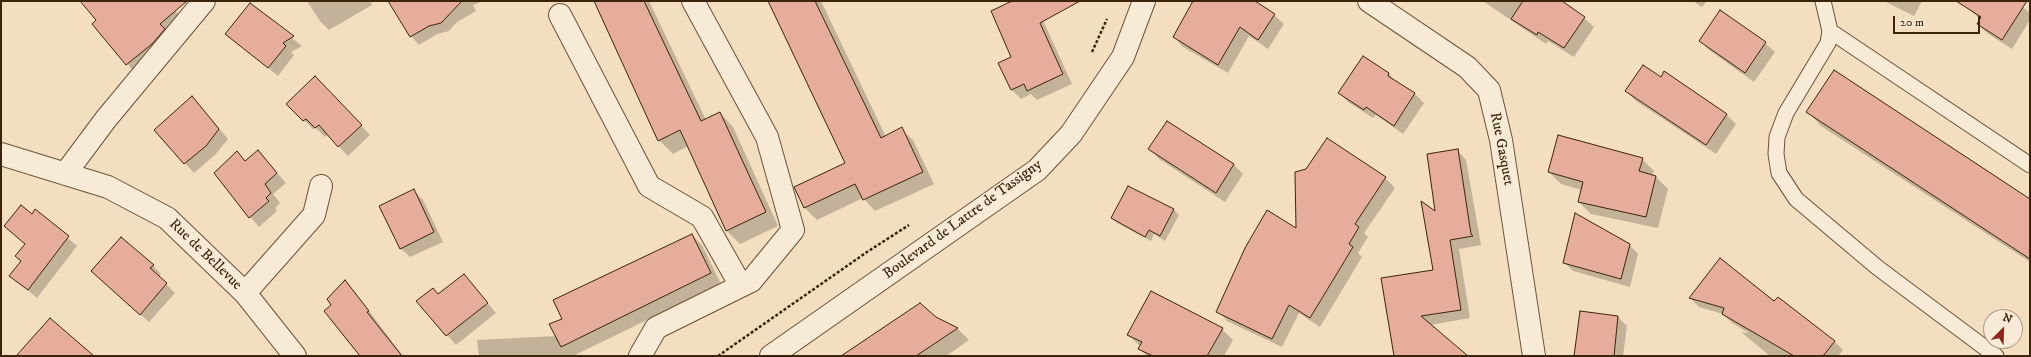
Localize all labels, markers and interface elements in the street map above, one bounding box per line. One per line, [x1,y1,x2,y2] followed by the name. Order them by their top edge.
[1895,8,1982,34] scale bar
[1900,15,1924,30] text: 20 m
[1485,111,1517,187] street label: Rue Gasquet
[880,156,1046,284] street label: Boulevard de Lattre de Tassigny
[165,216,245,294] street label: Rue de Bellevue
[1983,309,2023,349] north arrow
[2000,311,2014,327] text: N

